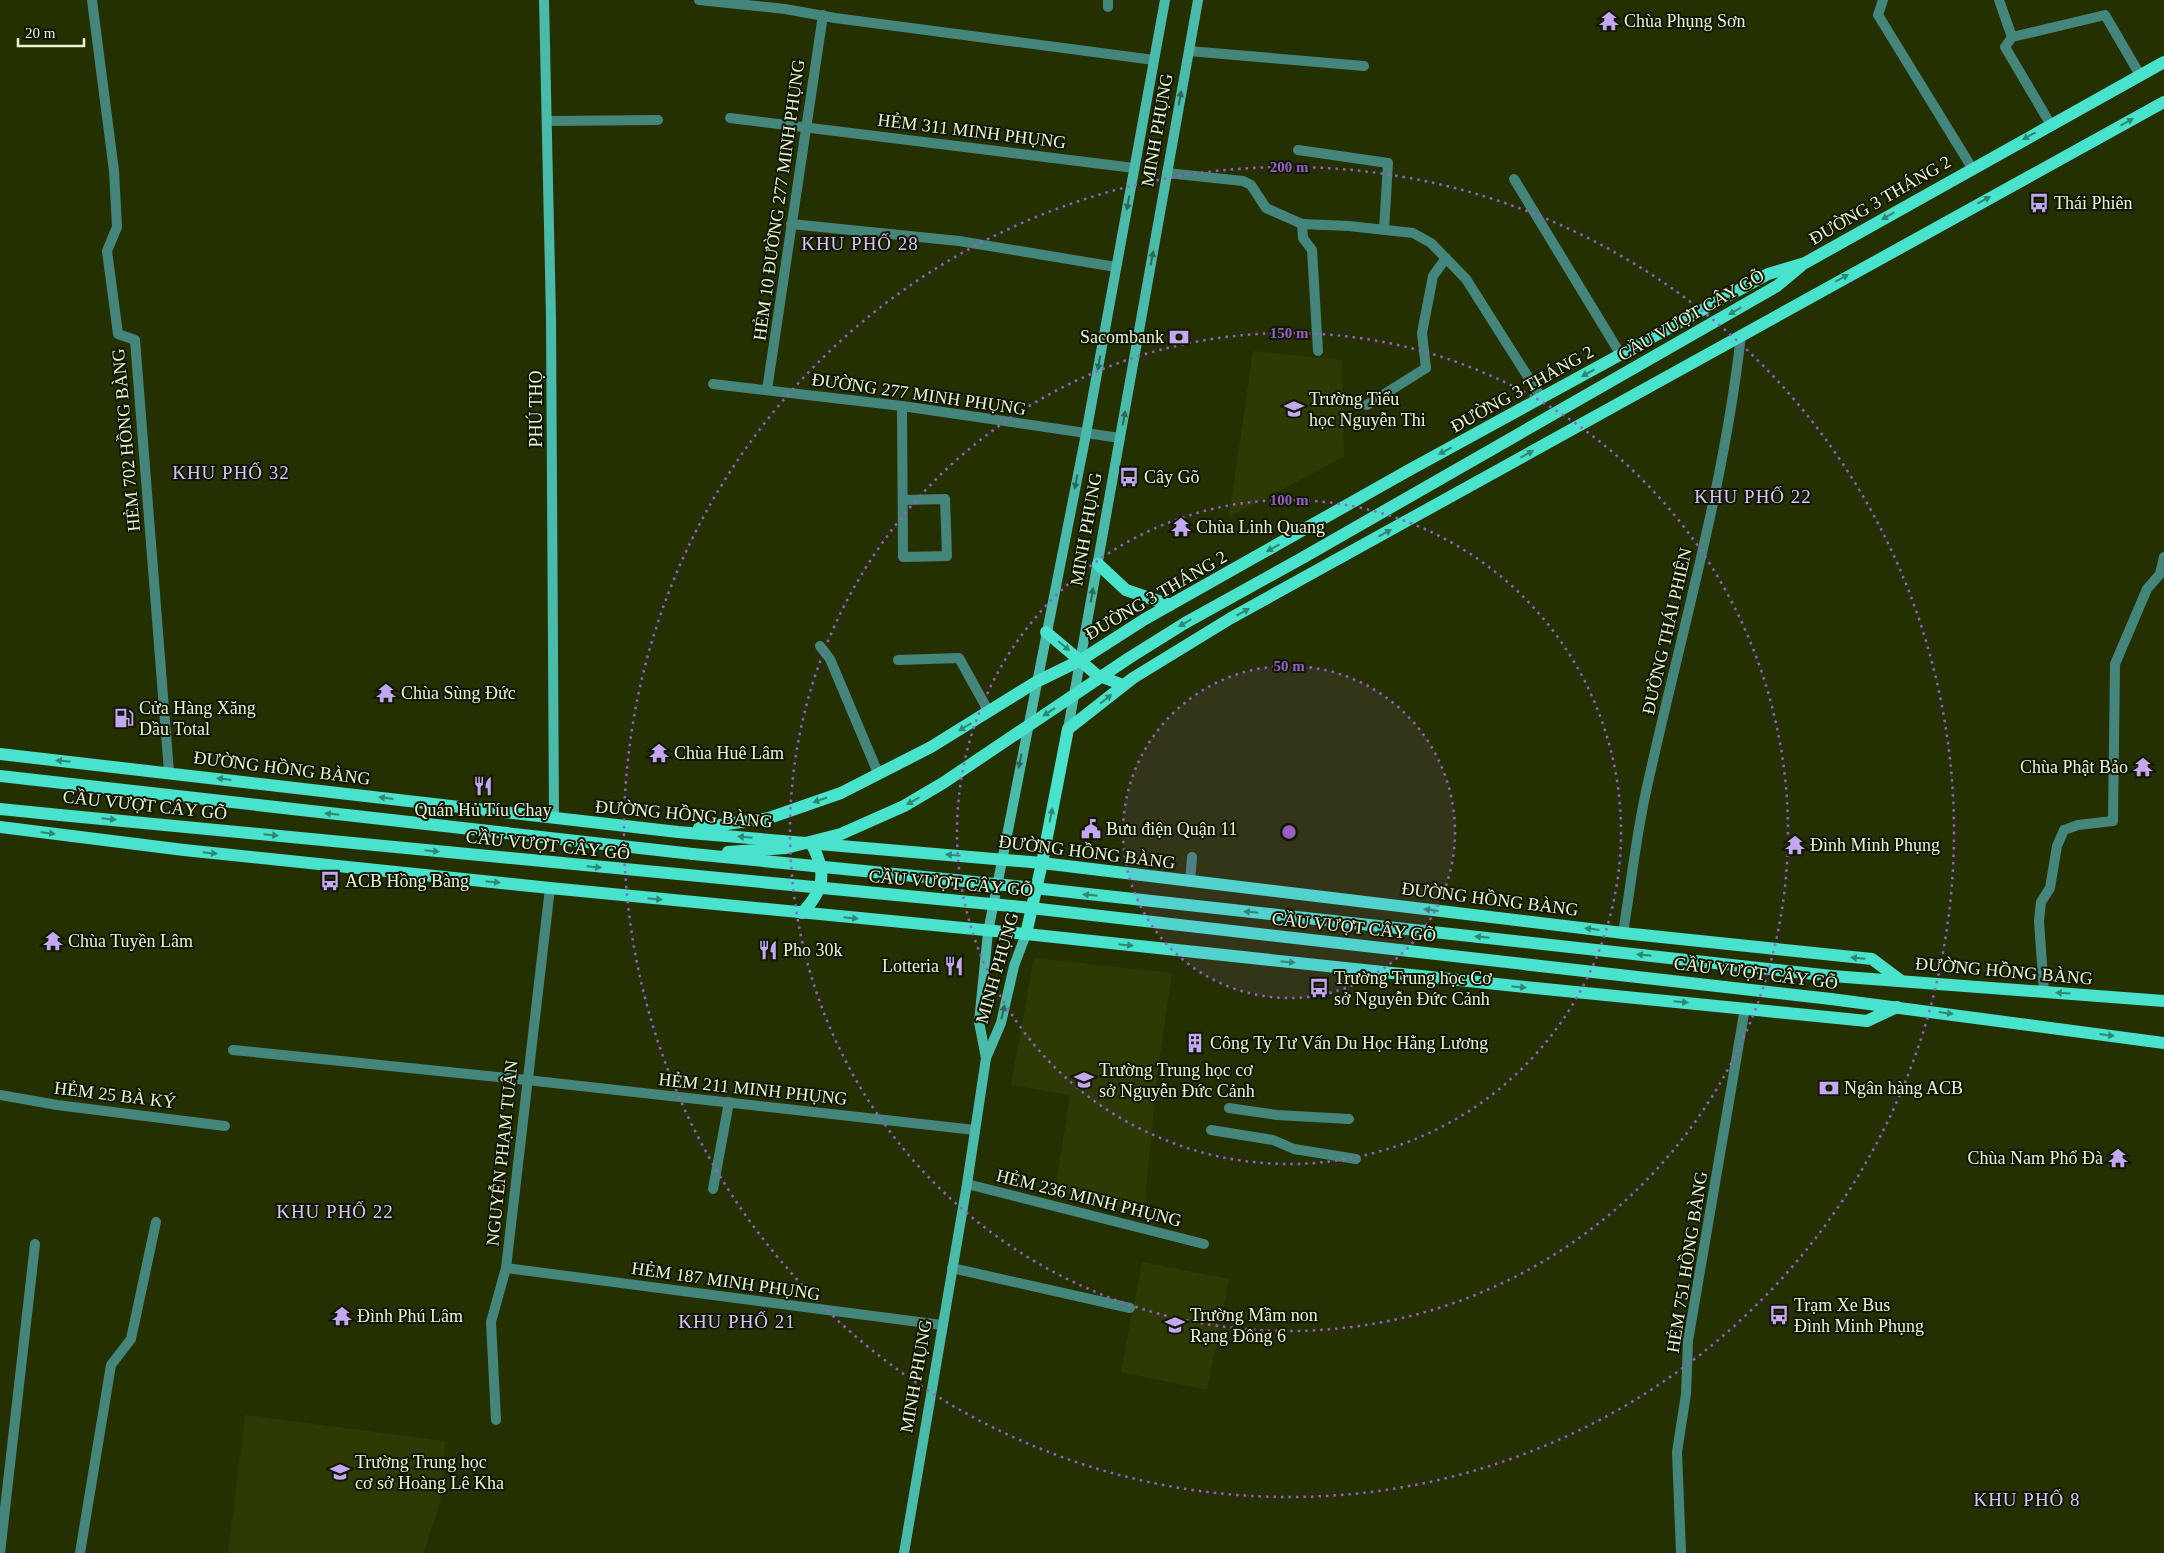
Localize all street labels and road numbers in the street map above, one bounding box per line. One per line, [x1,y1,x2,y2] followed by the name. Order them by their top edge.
[748,58,809,342] street label: HẺM 10 ĐƯỜNG 277 MINH PHỤNG
[1137,72,1177,188] street label: MINH PHỤNG
[877,110,1067,152] street label: HẺM 311 MINH PHỤNG
[1805,150,1954,249] street label: ĐƯỜNG 3 THÁNG 2
[1614,264,1768,365] street label: CẦU VƯỢT CÂY GÕ
[1447,341,1597,437] street label: ĐƯỜNG 3 THÁNG 2
[107,348,144,532] street label: HẺM 702 HỒNG BÀNG
[810,368,1028,419] street label: ĐƯỜNG 277 MINH PHỤNG
[525,370,546,448] street label: PHÚ THỌ
[1066,471,1106,587] street label: MINH PHỤNG
[1081,545,1230,644] street label: ĐƯỜNG 3 THÁNG 2
[1637,545,1696,716] street label: ĐƯỜNG THÁI PHIÊN
[192,746,372,789] street label: ĐƯỜNG HỒNG BÀNG
[62,785,228,824] street label: CẦU VƯỢT CÂY GÕ
[594,795,774,832] street label: ĐƯỜNG HỒNG BÀNG
[465,825,631,864] street label: CẦU VƯỢT CÂY GÕ
[997,830,1177,873] street label: ĐƯỜNG HỒNG BÀNG
[868,865,1034,900] street label: CẦU VƯỢT CÂY GÕ
[1400,877,1580,920] street label: ĐƯỜNG HỒNG BÀNG
[1271,907,1437,946] street label: CẦU VƯỢT CÂY GÕ
[972,910,1022,1026] street label: MINH PHỤNG
[1673,952,1839,993] street label: CẦU VƯỢT CÂY GÕ
[1914,952,2094,989] street label: ĐƯỜNG HỒNG BÀNG
[481,1059,522,1247] street label: NGUYỄN PHẠM TUÂN
[658,1069,848,1109] street label: HẺM 211 MINH PHỤNG
[53,1077,177,1112] street label: HẺM 25 BÀ KÝ
[994,1165,1184,1231] street label: HẺM 236 MINH PHỤNG
[1662,1170,1711,1354] street label: HẺM 751 HỒNG BÀNG
[630,1258,822,1304] street label: HẺM 187 MINH PHỤNG
[896,1318,936,1434] street label: MINH PHỤNG

